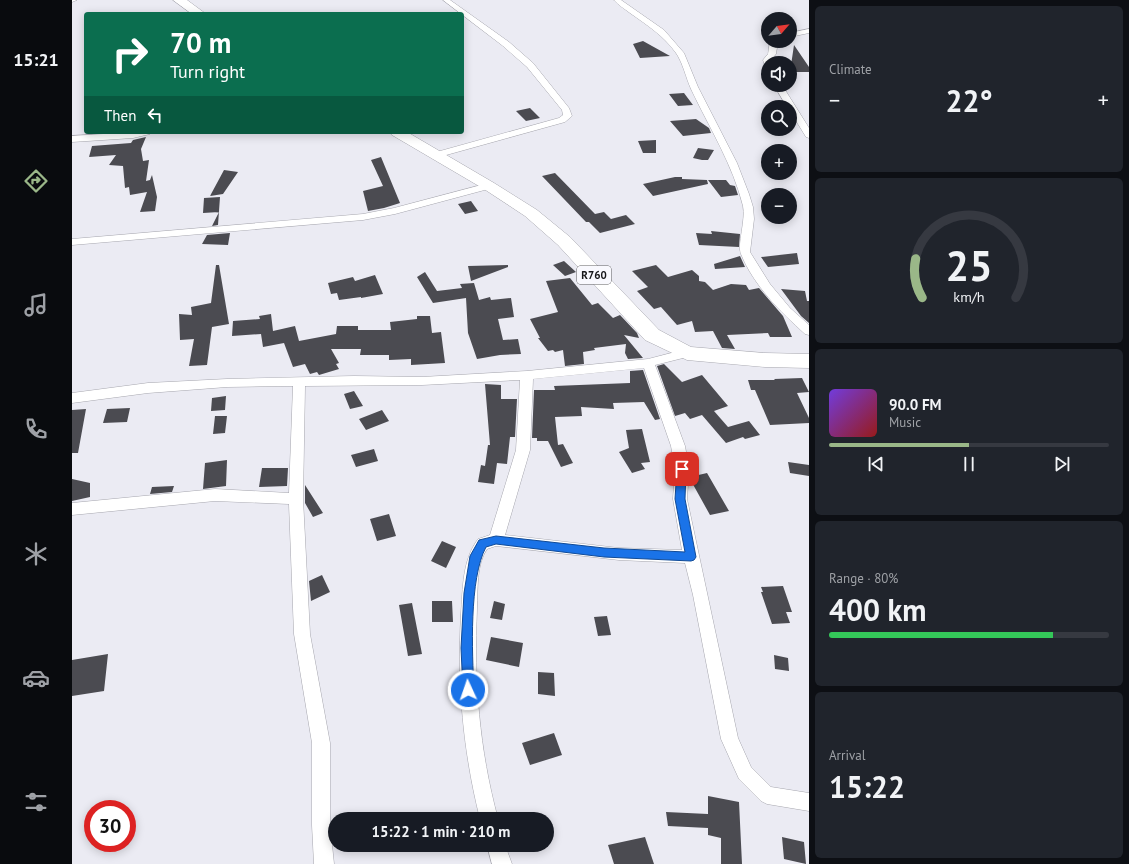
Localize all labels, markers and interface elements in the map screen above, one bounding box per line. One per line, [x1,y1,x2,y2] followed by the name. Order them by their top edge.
[761,12,797,48] north arrow
[761,12,797,224] map controls
[170,24,231,61] text: 70 m
[104,28,156,80] icon: right
[13,48,59,71] text: 15:21
[761,56,797,92] button: sound
[170,60,245,83] text: Turn right
[829,61,872,78] text: Climate
[945,81,993,120] text: 22°
[829,86,840,114] text: −
[1098,86,1109,114] text: +
[761,100,797,136] button: search
[144,104,166,126] icon: left
[104,106,136,125] text: Then
[761,144,797,180] button: +
[22,167,50,195] icon: directions
[761,188,797,224] button: −
[945,239,993,292] text: 25
[577,266,611,284] road number: R760
[953,287,985,306] text: km/h
[22,291,50,319] icon: music
[889,395,942,414] text: 90.0 FM
[889,414,921,431] text: Music
[22,415,50,443] icon: phone
[665,452,699,486] pin
[865,453,887,475] icon: previous
[958,453,980,475] icon: pause
[1051,453,1073,475] icon: next
[671,458,693,480] icon: arrive
[22,540,50,568] icon: climate
[829,570,898,587] text: Range · 80%
[829,590,927,629] text: 400 km
[22,664,50,692] icon: car
[447,669,489,711] position arrow
[829,747,865,764] text: Arrival
[829,767,905,806] text: 15:22
[22,788,50,816] icon: filters
[84,800,136,852] speed limit sign: 30
[372,822,510,841] text: 15:22 · 1 min · 210 m

